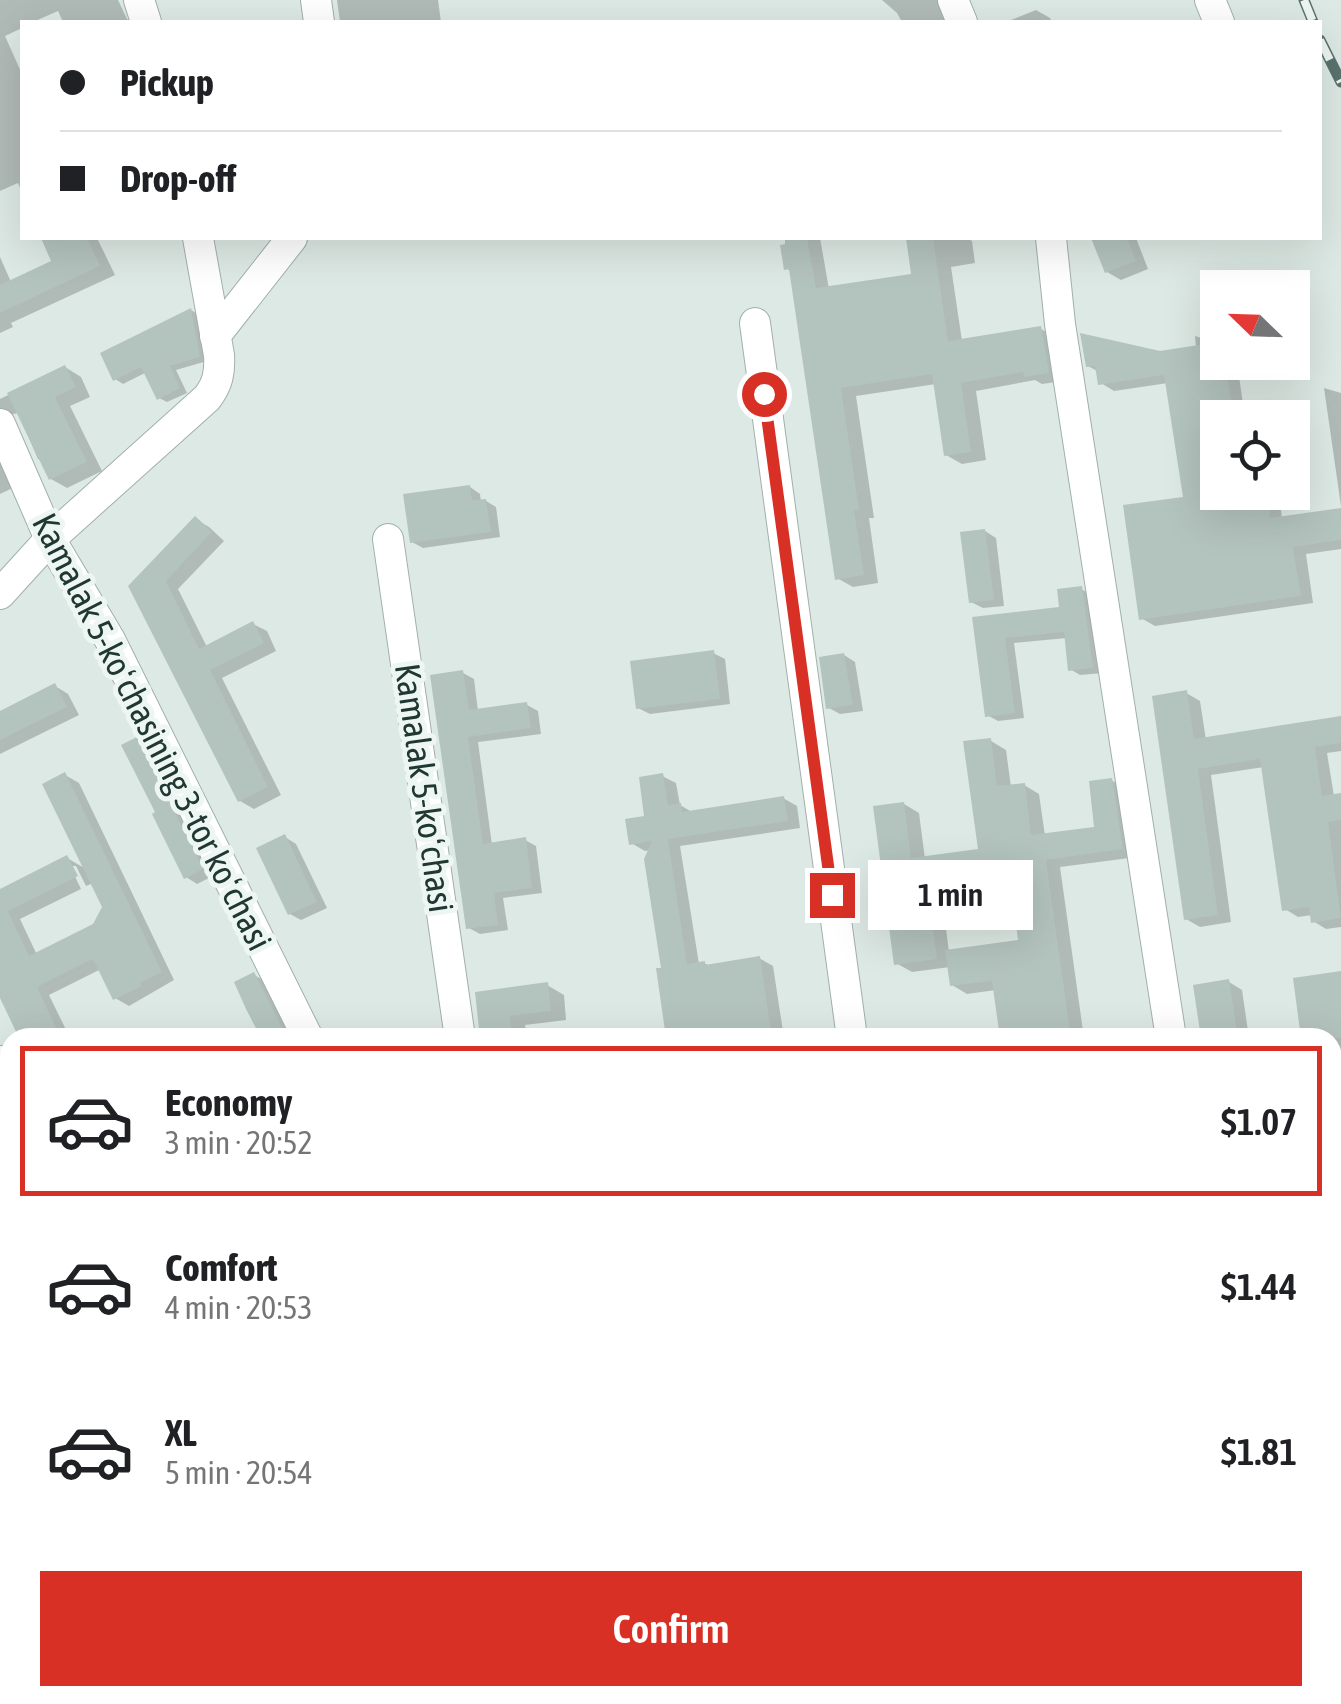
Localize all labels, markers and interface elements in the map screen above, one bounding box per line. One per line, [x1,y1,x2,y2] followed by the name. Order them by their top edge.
[120,61,214,104] text: Pickup
[120,157,236,200] text: Drop-off
[1200,270,1310,380] north arrow
[1200,270,1310,510] map controls
[742,372,787,417] route start
[1200,400,1310,510] button: locate
[25,507,281,956] street label: Kamalak 5-koʻchasining 3-tor koʻchasi
[388,661,462,915] street label: Kamalak 5-koʻchasi
[867,860,1032,930] callout: 1 min
[810,873,855,918] route end
[918,876,983,913] text: 1 min
[45,1076,135,1166] icon: car
[165,1081,292,1124] text: Economy
[1221,1100,1297,1143] text: $1.07
[165,1124,312,1161] text: 3 min · 20:52
[45,1241,135,1331] icon: car
[165,1246,277,1289] text: Comfort
[1221,1265,1297,1308] text: $1.44
[165,1289,312,1326] text: 4 min · 20:53
[45,1406,135,1496] icon: car
[165,1411,197,1454] text: XL
[1221,1430,1297,1473] text: $1.81
[165,1454,312,1491] text: 5 min · 20:54
[40,1571,1302,1686] button: Confirm

